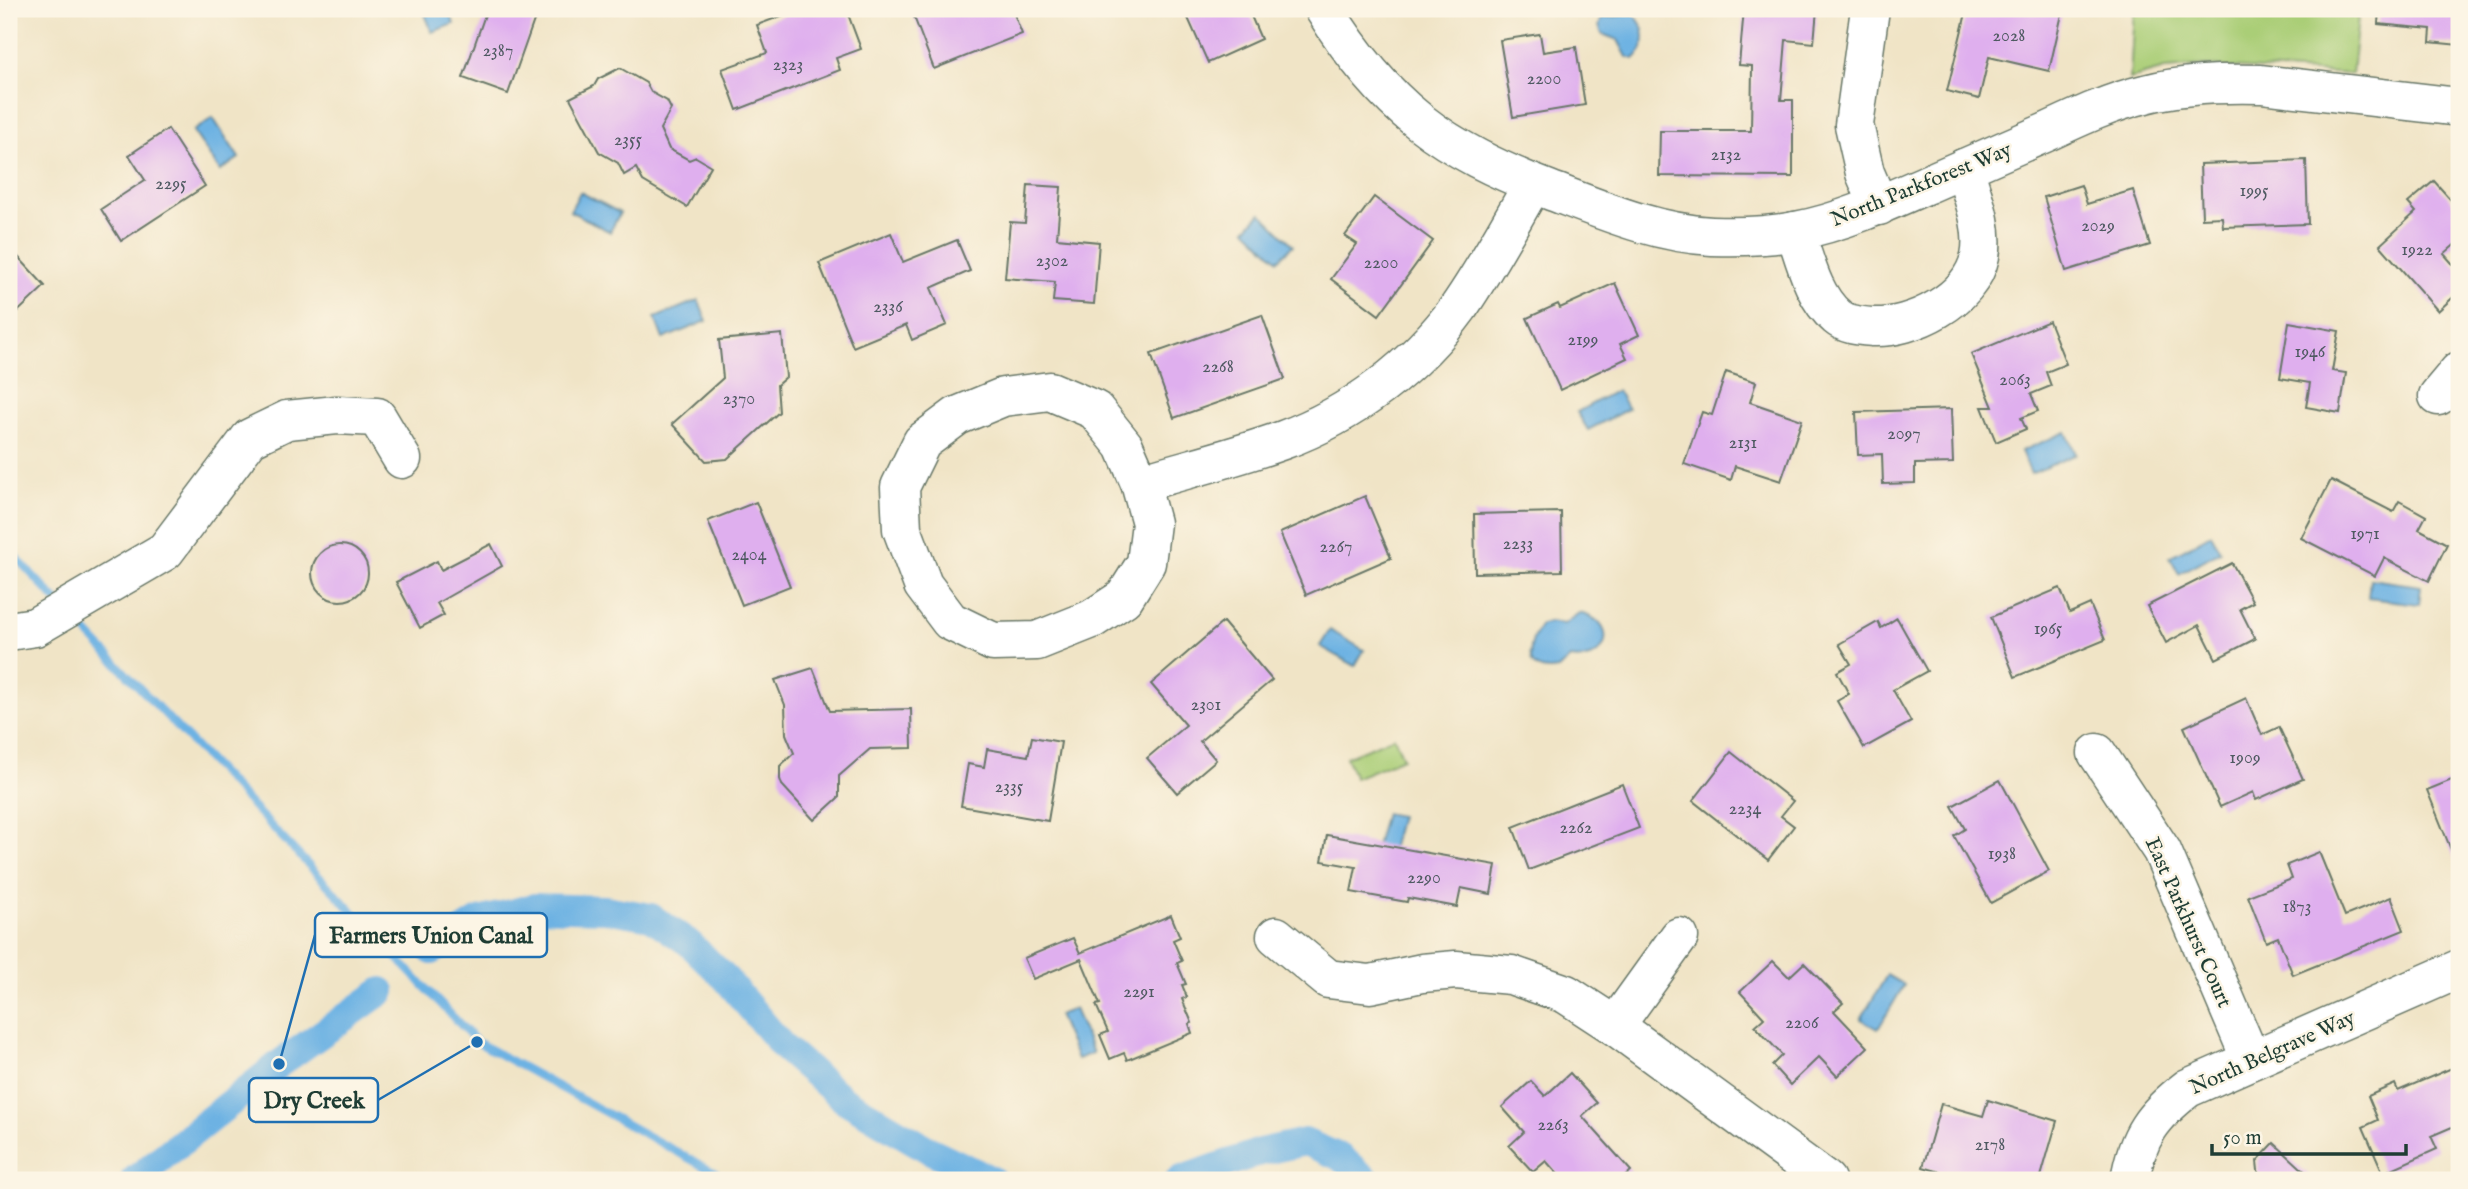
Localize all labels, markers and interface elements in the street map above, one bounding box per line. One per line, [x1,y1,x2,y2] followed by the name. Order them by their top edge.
[1993,25,2025,48] house number: 2028
[483,40,513,63] house number: 2387
[773,54,803,77] house number: 2323
[1527,68,1561,91] house number: 2200
[614,129,643,152] house number: 2355
[1827,137,2017,234] street label: North Parkforest Way
[1711,144,1741,167] house number: 2132
[155,173,187,196] house number: 2295
[2240,180,2269,203] house number: 1995
[2081,215,2115,238] house number: 2029
[2401,239,2433,262] house number: 1922
[1036,250,1068,273] house number: 2302
[1364,252,1398,275] house number: 2200
[873,296,903,319] house number: 2336
[1568,329,1598,352] house number: 2199
[2295,341,2326,364] house number: 1946
[1202,356,1234,379] house number: 2268
[1999,369,2031,392] house number: 2063
[723,388,755,411] house number: 2370
[1887,423,1921,446] house number: 2097
[1729,432,1757,455] house number: 2131
[2350,523,2380,546] house number: 1971
[1503,533,1533,556] house number: 2233
[1320,536,1352,559] house number: 2267
[732,544,767,567] house number: 2404
[2034,618,2063,641] house number: 1965
[1191,694,1221,717] house number: 2301
[2229,747,2261,770] house number: 1909
[995,776,1024,799] house number: 2335
[1729,798,1761,821] house number: 2234
[1560,817,1592,840] house number: 2262
[2138,833,2237,1012] street label: East Parkhurst Court
[1988,843,2016,866] house number: 1938
[1407,867,1441,890] house number: 2290
[2283,896,2311,919] house number: 1873
[315,913,547,957] callout: Farmers Union Canal
[329,922,534,951] text: Farmers Union Canal
[1123,981,1155,1004] house number: 2291
[2186,1005,2360,1102] street label: North Belgrave Way
[1785,1012,1819,1035] house number: 2206
[249,1078,378,1122] callout: Dry Creek
[263,1087,365,1116] text: Dry Creek
[2212,1112,2407,1156] scale bar
[1537,1114,1569,1137] house number: 2263
[2223,1125,2262,1152] text: 50 m
[1975,1134,2005,1157] house number: 2178

